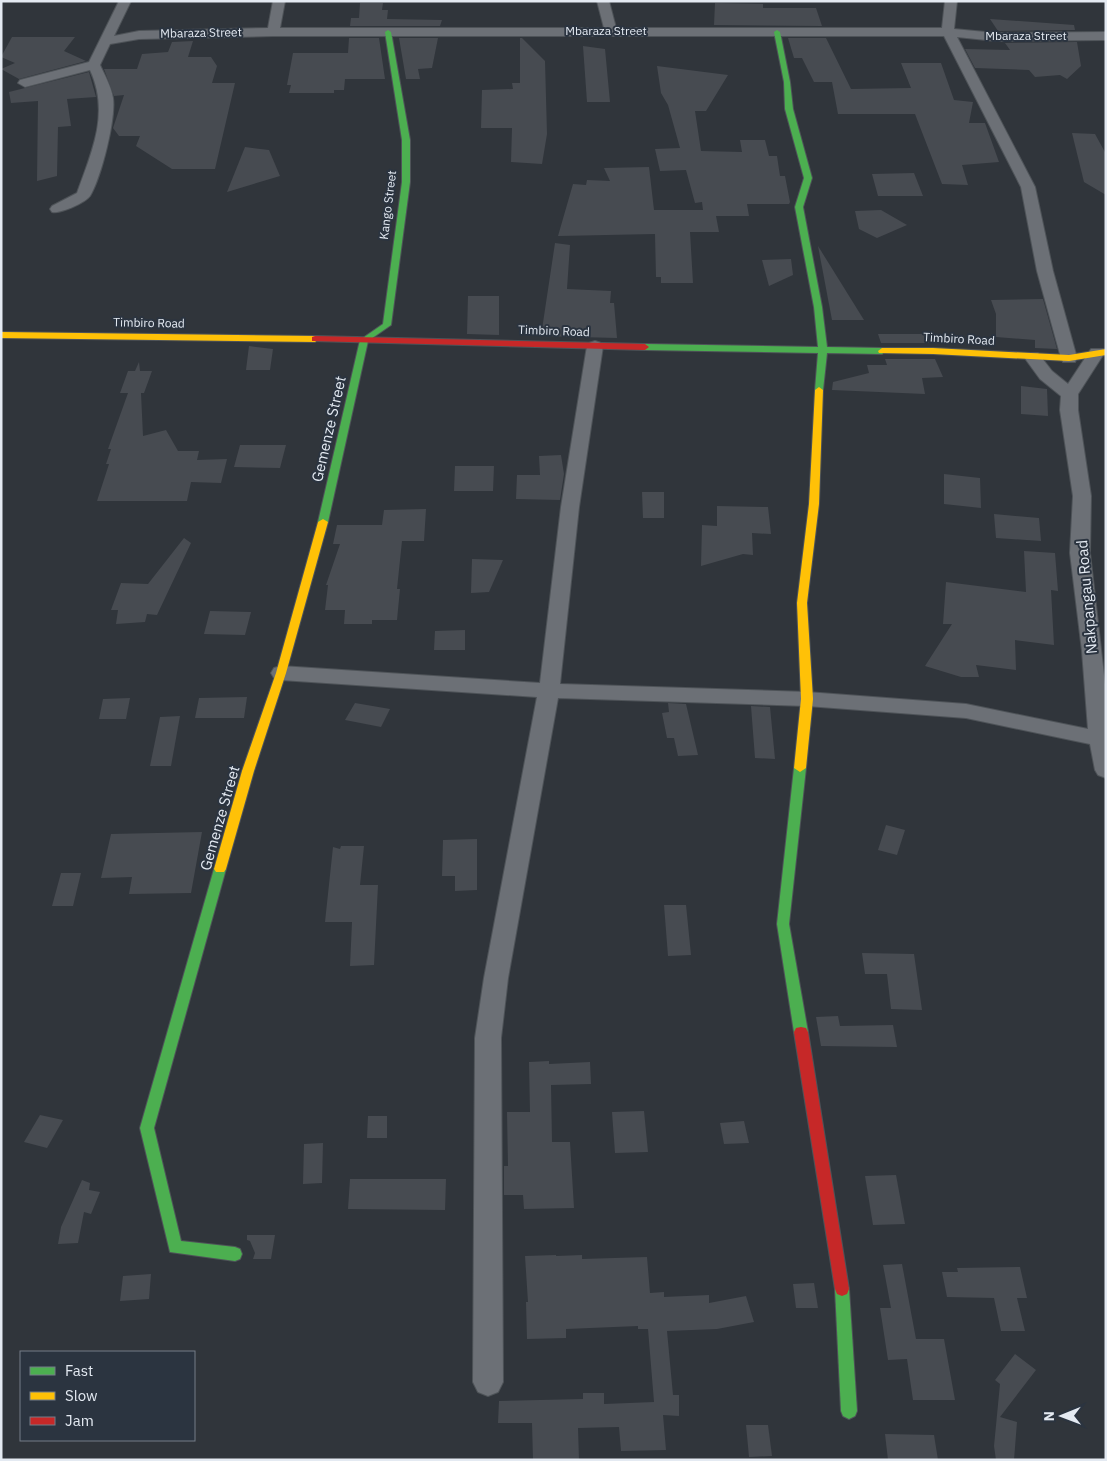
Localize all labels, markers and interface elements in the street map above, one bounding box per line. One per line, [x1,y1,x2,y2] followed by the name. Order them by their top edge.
[565,23,647,38] street label: Mbaraza Street
[160,24,242,41] street label: Mbaraza Street
[985,28,1067,43] street label: Mbaraza Street
[376,170,399,240] street label: Kango Street
[113,314,185,331] street label: Timbiro Road
[518,322,590,339] street label: Timbiro Road
[923,329,995,348] street label: Timbiro Road
[307,374,350,484] street label: Gemenze Street
[1072,539,1101,655] street label: Nakpangau Road
[195,763,244,873] street label: Gemenze Street
[20,1351,195,1441] legend
[65,1361,93,1380] text: Fast
[65,1386,98,1405] text: Slow
[1037,1391,1087,1441] north arrow
[65,1411,94,1430] text: Jam
[1040,1411,1058,1421] text: N

